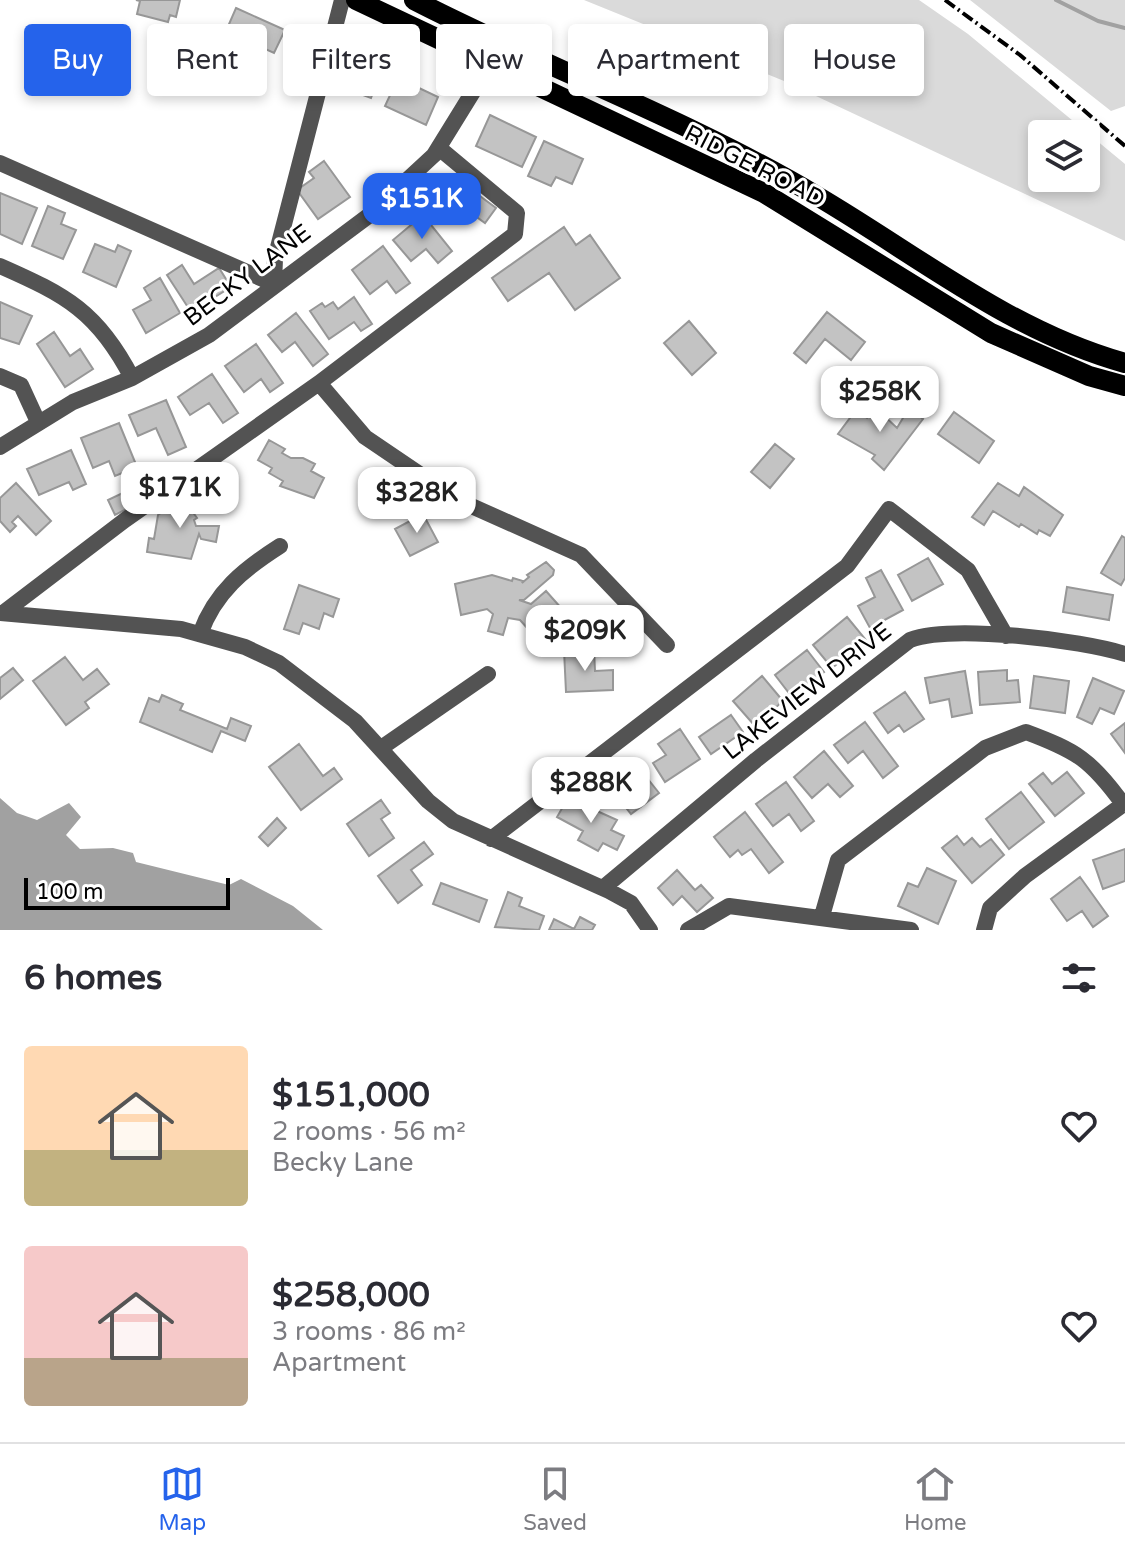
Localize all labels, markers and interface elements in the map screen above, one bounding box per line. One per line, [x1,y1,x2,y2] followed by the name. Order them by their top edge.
[24,24,131,96] chip: Buy
[147,24,267,96] chip: Rent
[283,24,420,96] chip: Filters
[436,24,552,96] chip: New
[568,24,768,96] chip: Apartment
[784,24,924,96] chip: House
[680,119,830,214] street label: RIDGE ROAD
[1028,120,1100,192] map controls
[1028,120,1100,192] button: layers
[366,173,478,241] pin: $151K
[381,183,463,214] text: $151K
[178,218,317,333] street label: BECKY LANE
[824,366,936,434] pin: $258K
[839,376,921,407] text: $258K
[124,462,236,530] pin: $171K
[361,467,473,535] pin: $328K
[139,472,221,503] text: $171K
[376,477,458,508] text: $328K
[529,605,641,673] pin: $209K
[544,615,626,646] text: $209K
[717,617,897,766] street label: LAKEVIEW DRIVE
[535,757,647,825] pin: $288K
[550,767,632,798] text: $288K
[24,874,230,910] scale bar
[36,879,103,905] text: 100 m
[1057,956,1101,1000] icon: filters
[24,958,162,999] text: 6 homes
[272,1075,430,1116] text: $151,000
[88,1078,184,1174] icon: home
[1057,1104,1101,1148] icon: heart
[272,1116,466,1147] text: 2 rooms · 56 m²
[272,1147,414,1178] text: Becky Lane
[272,1275,430,1316] text: $258,000
[88,1278,184,1374] icon: home
[1057,1304,1101,1348] icon: heart
[272,1316,466,1347] text: 3 rooms · 86 m²
[272,1347,406,1378] text: Apartment
[159,1462,206,1536] tab: Map
[523,1462,587,1536] tab: Saved
[904,1462,966,1536] tab: Home

